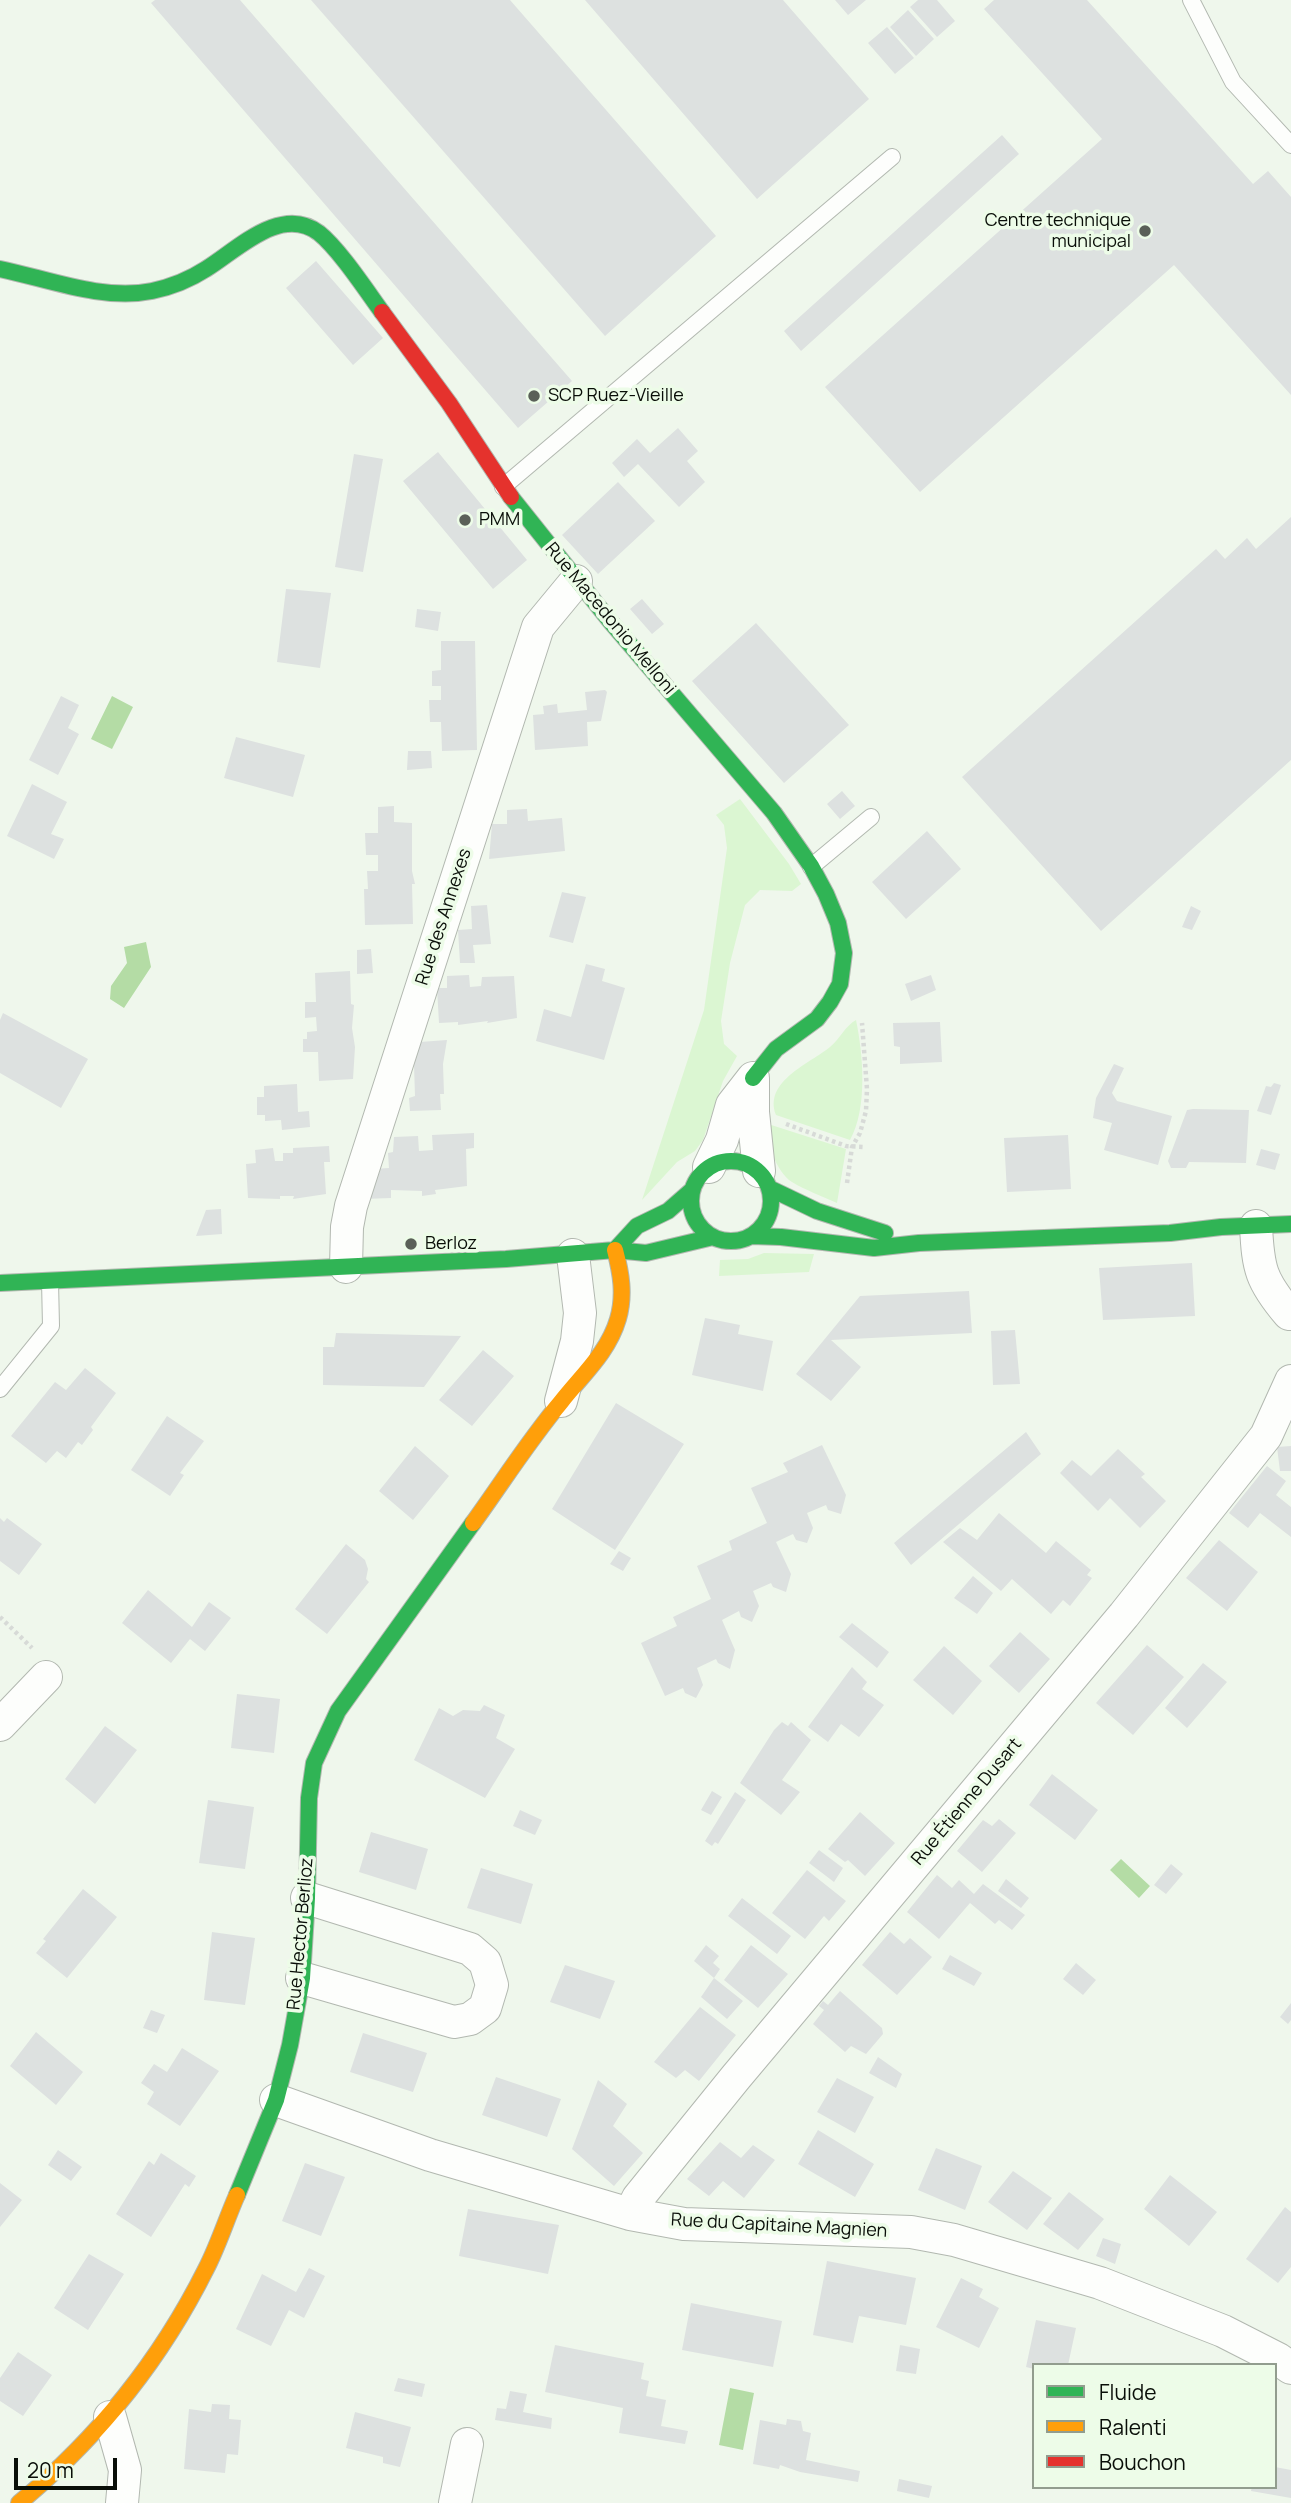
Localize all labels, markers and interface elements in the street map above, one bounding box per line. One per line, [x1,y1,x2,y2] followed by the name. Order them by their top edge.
[985,210,1131,252] place label: Centre technique municipal
[1137,223,1153,239] marker: Centre technique municipal
[548,385,684,407] place label: SCP Ruez-Vieille
[526,388,542,404] marker: SCP Ruez-Vieille
[479,509,520,531] place label: PMM
[457,512,473,528] marker: PMM
[540,539,680,699] street label: Rue Macedonio Melloni
[412,846,476,988] street label: Rue des Annexes
[425,1233,477,1255] place label: Berloz
[403,1236,419,1252] marker: Berloz
[907,1734,1027,1870] street label: Rue Étienne Dusart
[284,1857,318,2011] street label: Rue Hector Berlioz
[670,2210,888,2242] street label: Rue du Capitaine Magnien
[1032,2363,1277,2489] legend
[1099,2378,1157,2406] text: Fluide
[1099,2413,1167,2441] text: Ralenti
[18,2444,121,2488] scale bar
[1099,2448,1186,2476] text: Bouchon
[27,2456,74,2484] text: 20 m

